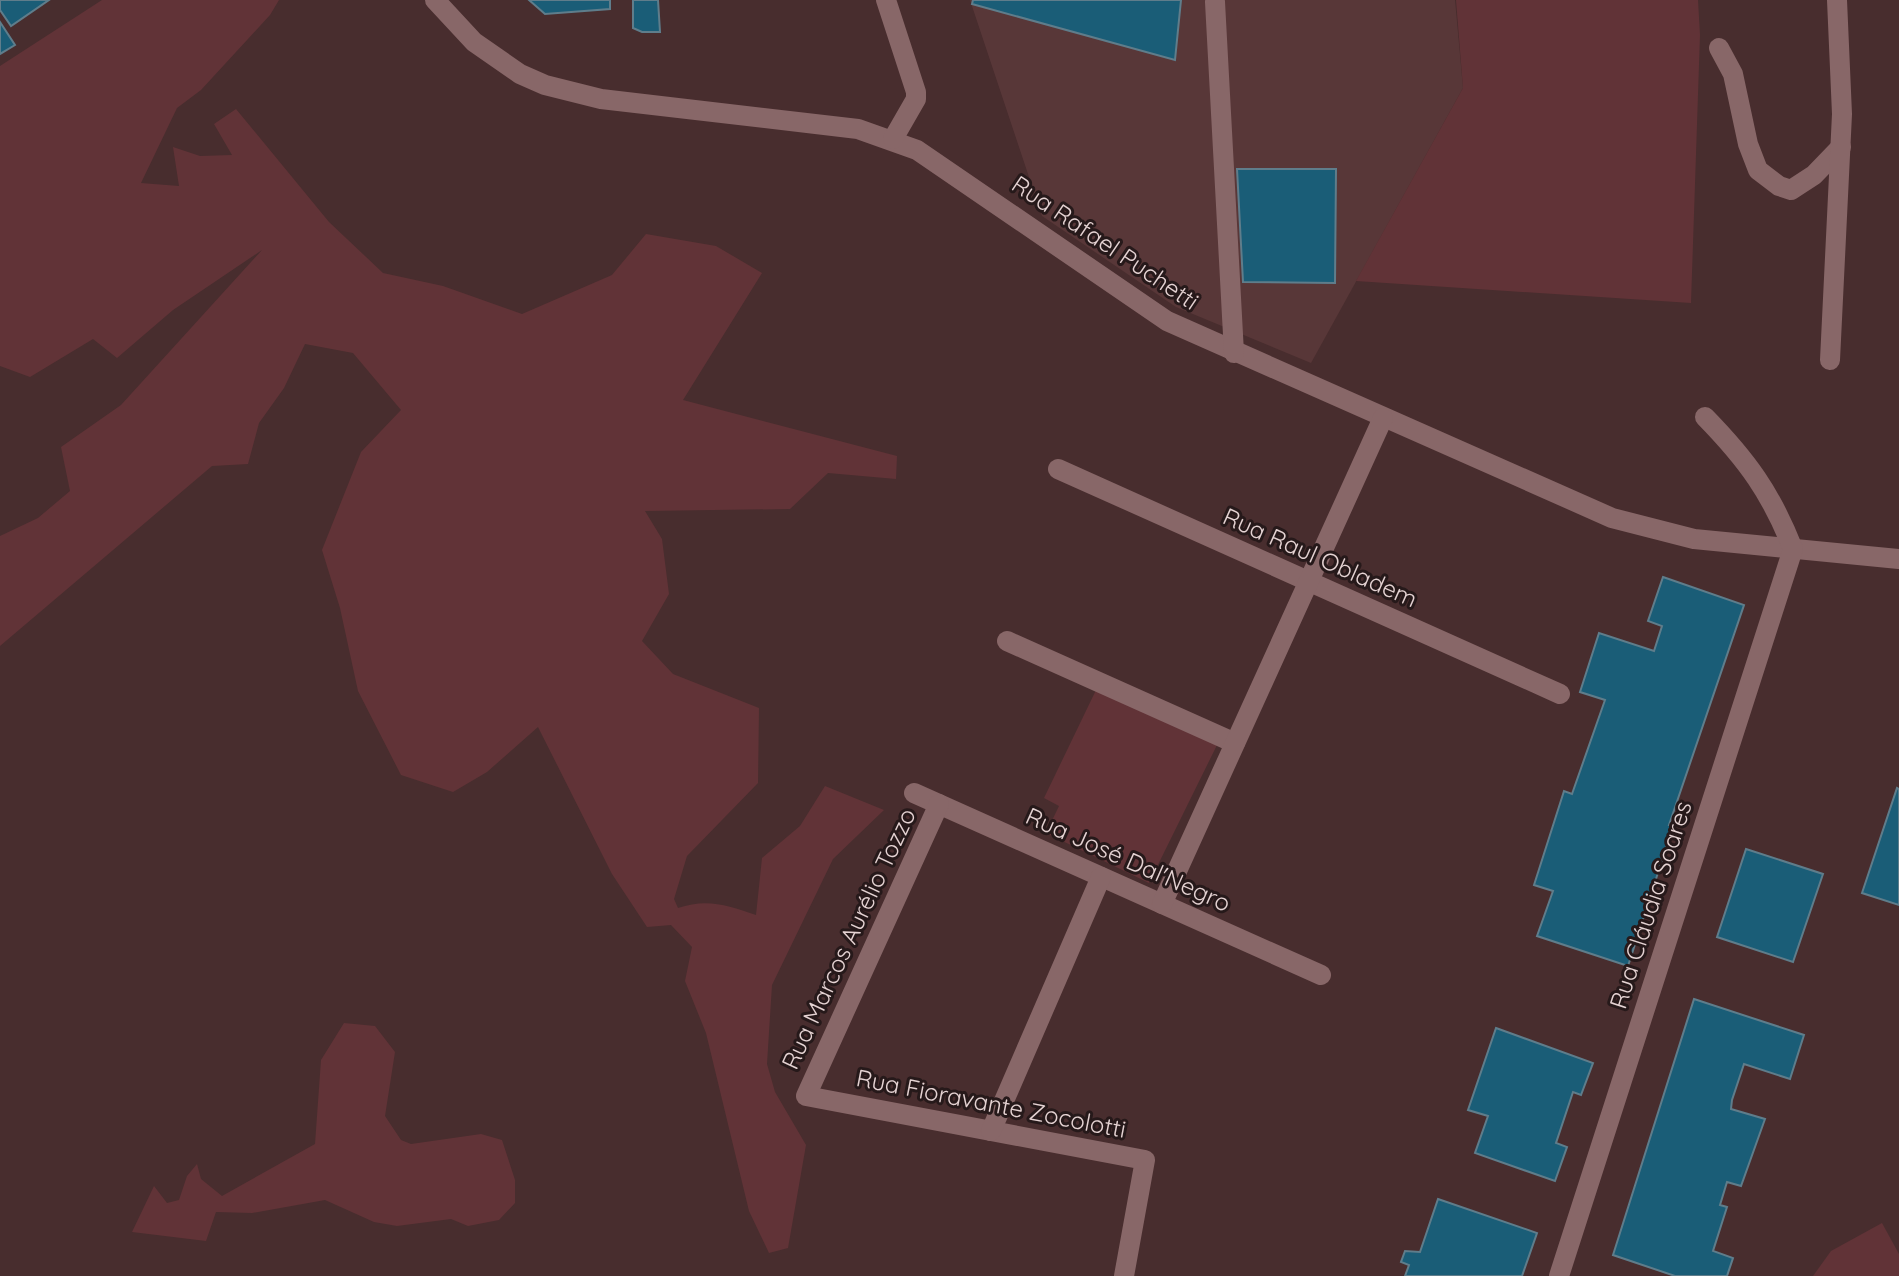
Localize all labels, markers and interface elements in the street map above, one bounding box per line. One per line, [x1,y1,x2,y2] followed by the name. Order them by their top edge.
[1006,169,1205,316] street label: Rua Rafael Puchetti
[1218,501,1422,613] street label: Rua Raul Obladem
[1602,797,1698,1012] street label: Rua Cláudia Soares
[1021,800,1236,918] street label: Rua José Dal'Negro
[774,803,922,1074] street label: Rua Marcos Aurélio Tozzo
[854,1062,1129,1144] street label: Rua Fioravante Zocolotti

